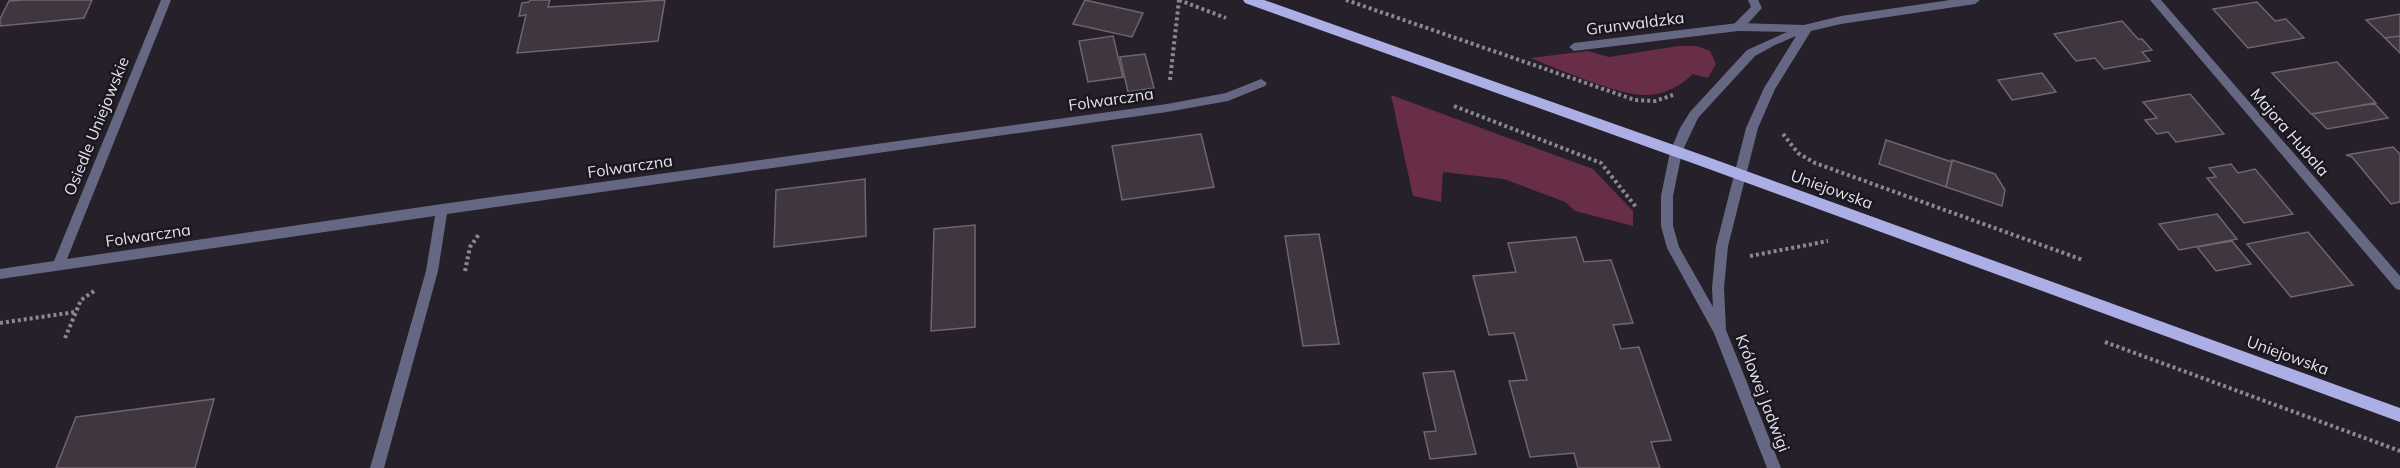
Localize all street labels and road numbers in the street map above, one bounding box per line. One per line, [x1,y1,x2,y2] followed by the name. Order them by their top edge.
[1585,7,1685,39] street label: Grunwaldzka
[59,54,133,198] street label: Osiedle Uniejowskie
[1067,83,1155,115] street label: Folwarczna
[2246,84,2334,180] street label: Majora Hubala
[586,150,674,182] street label: Folwarczna
[1788,165,1876,213] street label: Uniejowska
[104,219,192,251] street label: Folwarczna
[2244,331,2332,379] street label: Uniejowska
[1731,332,1795,454] street label: Królowej Jadwigi

